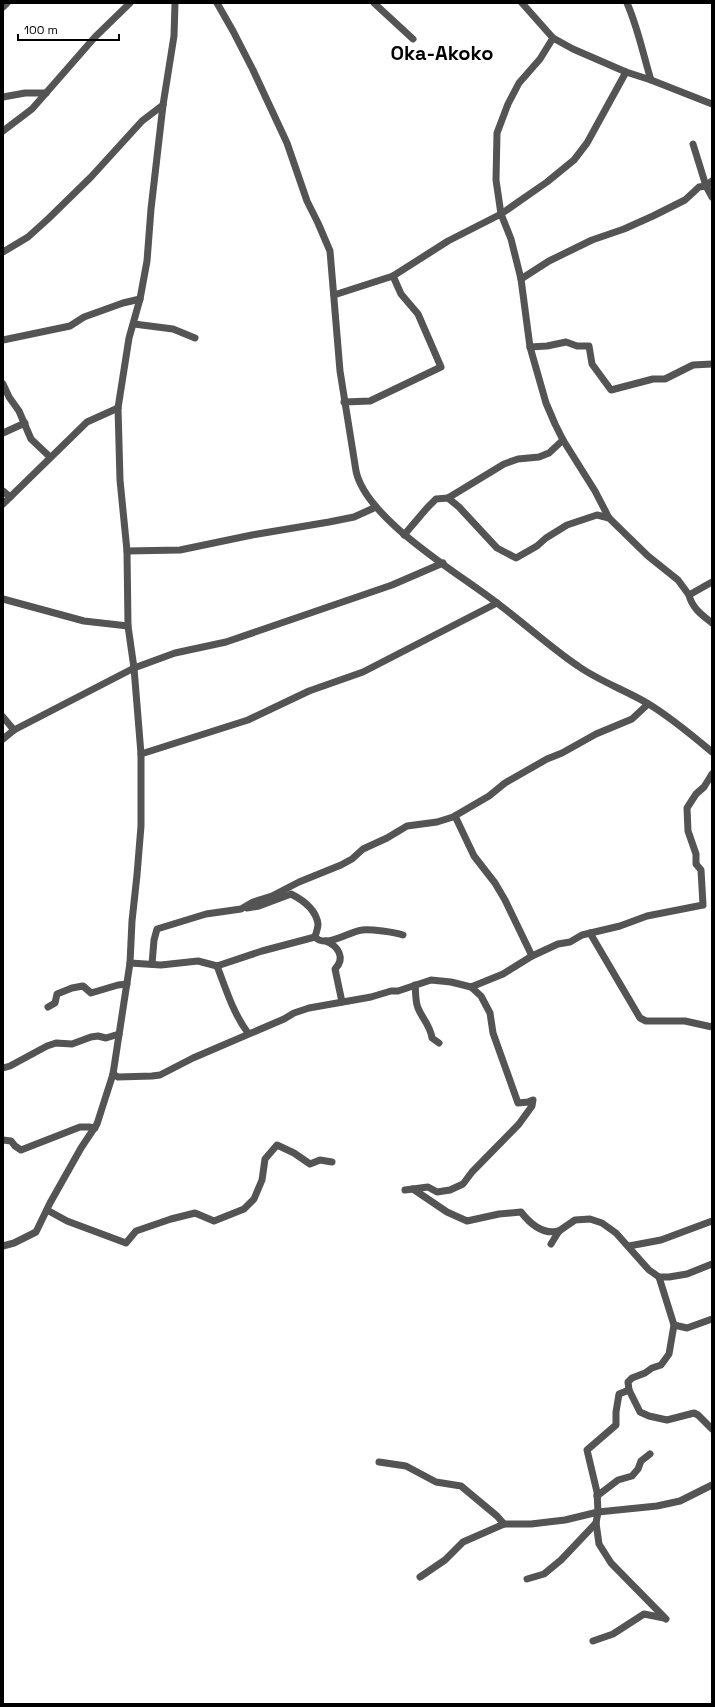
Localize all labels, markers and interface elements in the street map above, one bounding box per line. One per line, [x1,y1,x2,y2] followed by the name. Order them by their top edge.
[18,16,119,42] scale bar
[24,22,58,38] text: 100 m
[391,40,493,66] district label: Oka-Akoko

